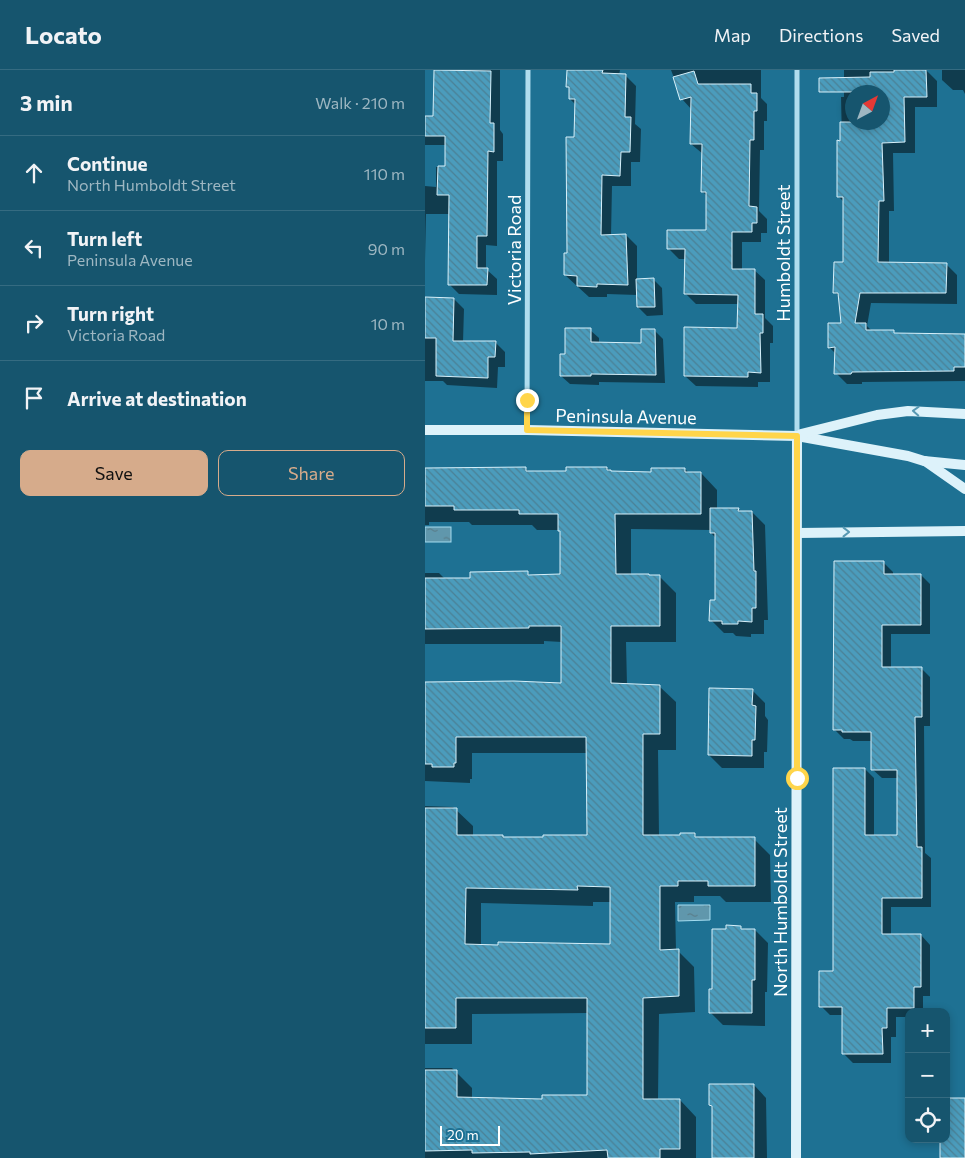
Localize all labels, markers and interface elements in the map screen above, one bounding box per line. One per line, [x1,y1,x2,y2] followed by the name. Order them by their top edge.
[25,20,102,49] text: Locato
[714,24,751,46] text: Map
[779,24,863,46] text: Directions
[891,24,940,46] text: Saved
[845,85,890,130] north arrow
[20,90,73,115] text: 3 min
[315,93,405,112] text: Walk · 210 m
[67,152,147,175] text: Continue
[20,159,48,187] icon: ahead
[364,164,405,183] text: 110 m
[67,175,236,194] text: North Humboldt Street
[772,184,794,322] street label: Humboldt Street
[503,195,525,305] street label: Victoria Road
[67,227,142,250] text: Turn left
[20,234,48,262] icon: left
[368,239,405,258] text: 90 m
[67,250,193,269] text: Peninsula Avenue
[67,302,154,325] text: Turn right
[20,309,48,337] icon: right
[371,314,405,333] text: 10 m
[67,325,165,344] text: Victoria Road
[20,384,48,412] icon: arrive
[67,387,247,410] text: Arrive at destination
[516,389,539,412] route end
[555,404,697,428] street label: Peninsula Avenue
[912,406,920,417] one-way arrow
[20,450,208,496] button: Save
[218,450,405,496] button: Share
[843,527,851,537] one-way arrow
[786,767,809,790] route start
[769,807,791,997] street label: North Humboldt Street
[905,1008,950,1143] map controls
[905,1008,950,1053] button: +
[905,1053,950,1098] button: −
[905,1098,950,1143] button: locate
[440,1123,500,1146] scale bar
[447,1126,479,1143] text: 20 m

